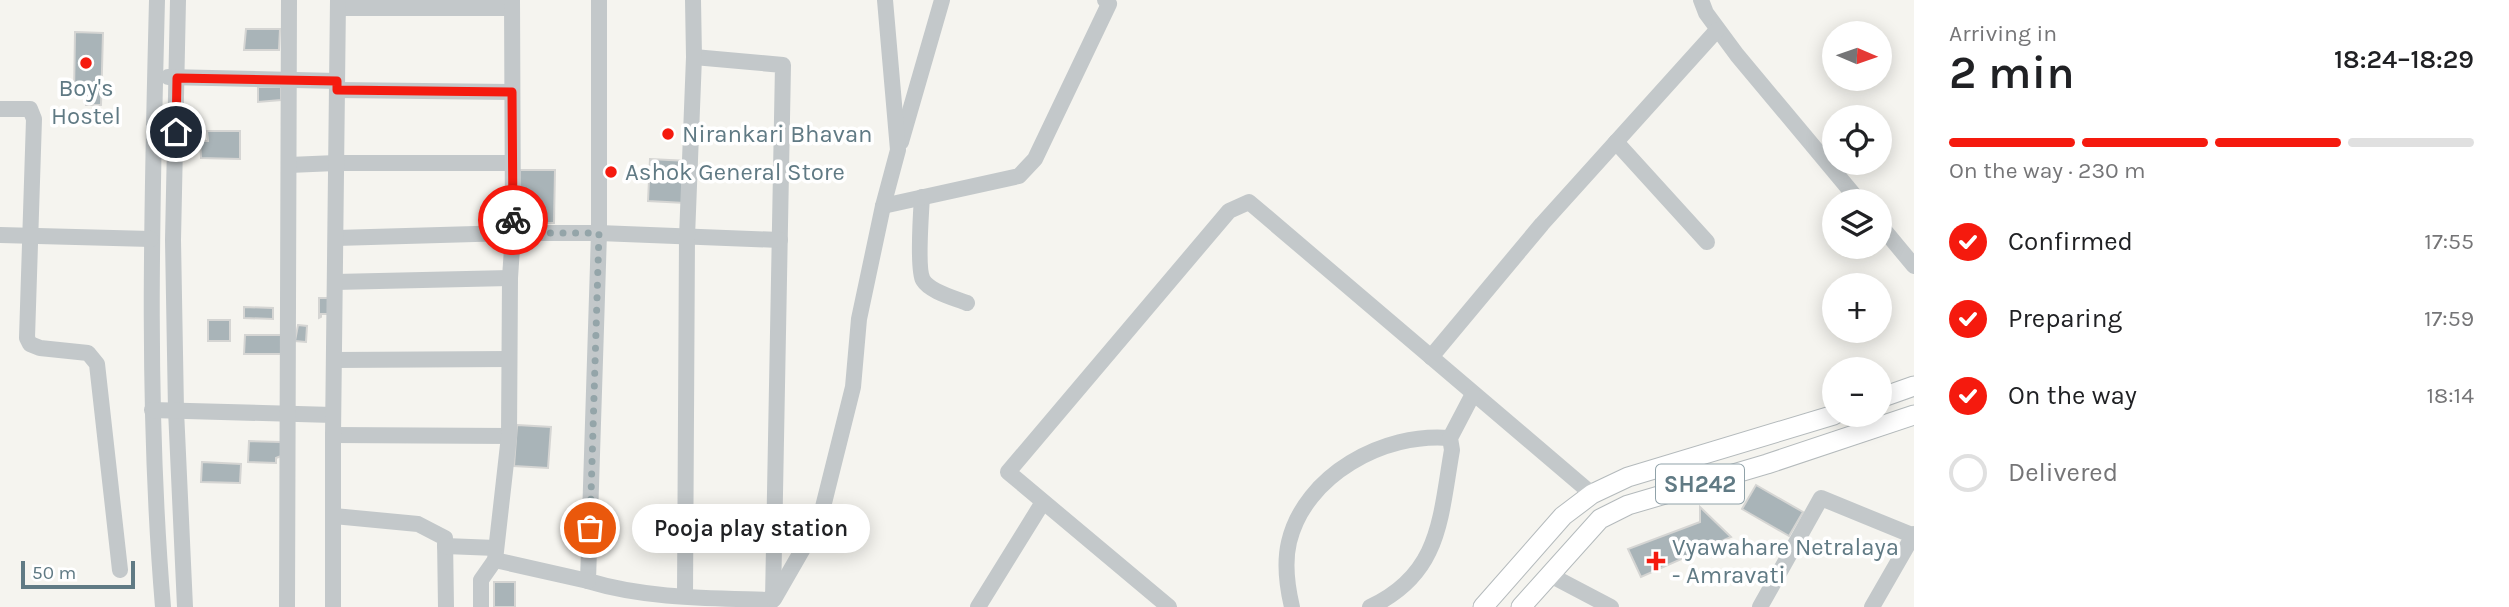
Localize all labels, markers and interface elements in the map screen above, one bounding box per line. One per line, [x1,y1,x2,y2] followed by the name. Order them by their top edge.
[1949,20,2057,47] text: Arriving in
[1822,21,1892,91] north arrow
[1822,21,1892,427] map controls
[2334,44,2474,75] text: 18:24–18:29
[1949,46,2075,100] text: 2 min
[78,55,94,71] marker: Boy's Hostel
[51,74,121,130] place label: Boy's Hostel
[146,102,206,162] pin
[1822,105,1892,175] button: locate
[157,113,195,151] icon: home
[682,120,873,148] place label: Nirankari Bhavan
[660,126,676,142] marker: Nirankari Bhavan
[1949,157,2146,184] text: On the way · 230 m
[625,158,845,186] place label: Ashok General Store
[603,164,619,180] marker: Ashok General Store
[478,185,548,255] courier
[1822,189,1892,259] button: layers
[494,201,532,239] icon: bike
[1949,223,1987,261] icon: check
[2008,226,2133,257] text: Confirmed
[2424,228,2474,255] text: 17:55
[1822,273,1892,343] button: +
[1949,300,1987,338] icon: check
[2008,303,2122,334] text: Preparing
[2424,305,2474,332] text: 17:59
[1822,357,1892,427] button: −
[1949,377,1987,415] icon: check
[2008,380,2137,411] text: On the way
[2427,382,2474,409] text: 18:14
[2008,457,2118,488] text: Delivered
[1656,464,1744,504] road number: SH242
[560,498,620,558] pin
[632,504,870,552] callout: Pooja play station
[571,509,609,547] icon: bag
[654,515,848,542] text: Pooja play station
[1672,533,1899,589] place label: Vyawahare Netralaya - Amravati
[1646,551,1666,571] marker: Vyawahare Netralaya - Amravati
[21,558,135,590] scale bar
[32,562,76,584] text: 50 m

